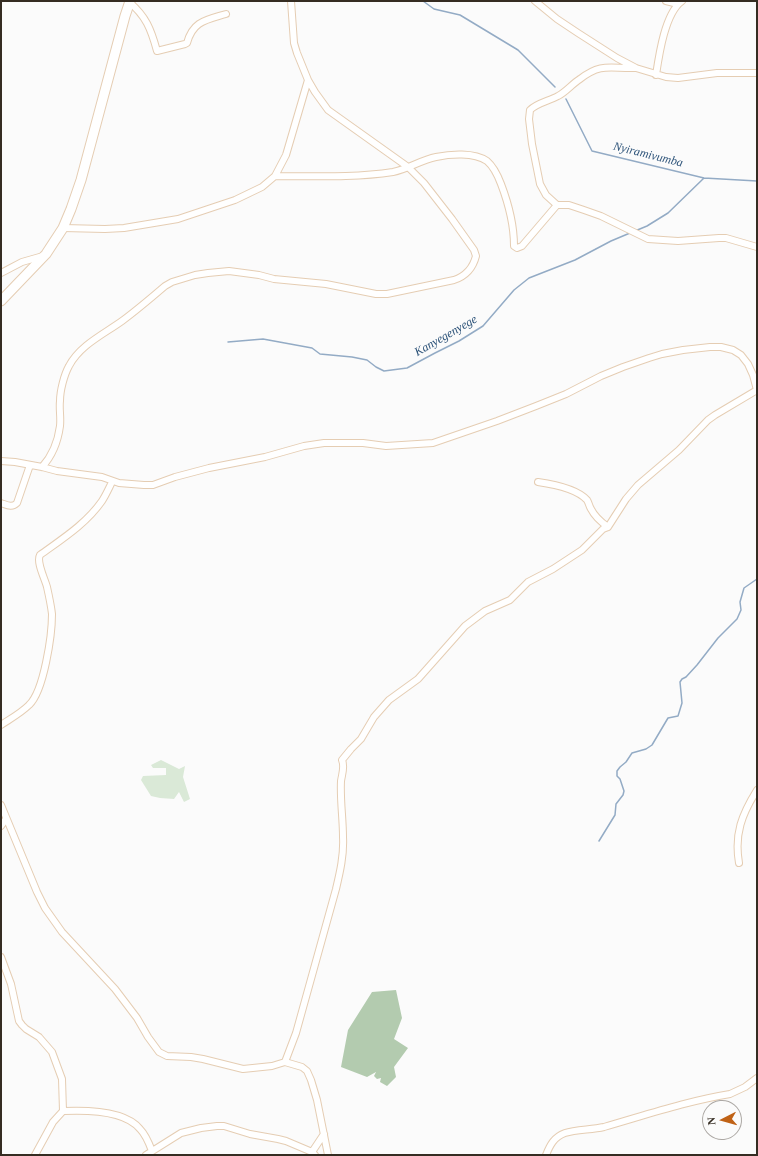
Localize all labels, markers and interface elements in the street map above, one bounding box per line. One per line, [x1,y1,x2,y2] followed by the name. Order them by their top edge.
[612,139,684,171] water label: Nyiramivumba
[412,312,480,360] water label: Kanyegenyege
[702,1100,742,1140] north arrow
[705,1117,717,1126] text: N

